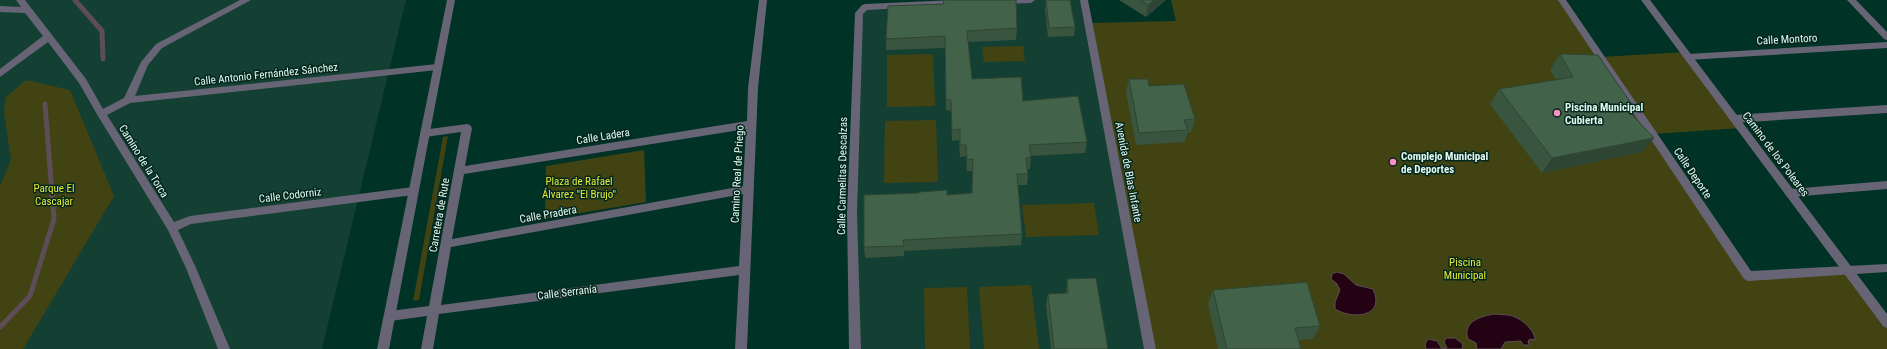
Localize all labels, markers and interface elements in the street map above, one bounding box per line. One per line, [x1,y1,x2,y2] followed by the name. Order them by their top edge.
[1756,31,1818,48] street label: Calle Montoro
[193,60,339,89] street label: Calle Antonio Fernández Sánchez
[1565,101,1643,127] place label: Piscina Municipal Cubierta
[1552,108,1562,118] marker: Piscina Municipal Cubierta
[1740,110,1812,199] street label: Camino de los Poleares
[835,117,850,235] street label: Calle Carmelitas Descalzas
[1112,121,1145,223] street label: Avenida de Blas Infante
[116,123,171,200] street label: Camino de la Torca
[728,124,747,223] street label: Camino Real de Priego
[576,126,631,147] street label: Calle Ladera
[1671,145,1714,201] street label: Calle Deporte
[1401,150,1488,176] place label: Complejo Municipal de Deportes
[1388,157,1398,167] marker: Complejo Municipal de Deportes
[542,175,616,201] park label: Plaza de Rafael Álvarez "El Brujo"
[427,177,452,253] street label: Carretera de Rute
[33,182,75,208] park label: Parque El Cascajar
[258,185,322,206] street label: Calle Codorniz
[519,203,578,226] street label: Calle Pradera
[1444,256,1486,282] park label: Piscina Municipal
[536,282,598,303] street label: Calle Serranía

